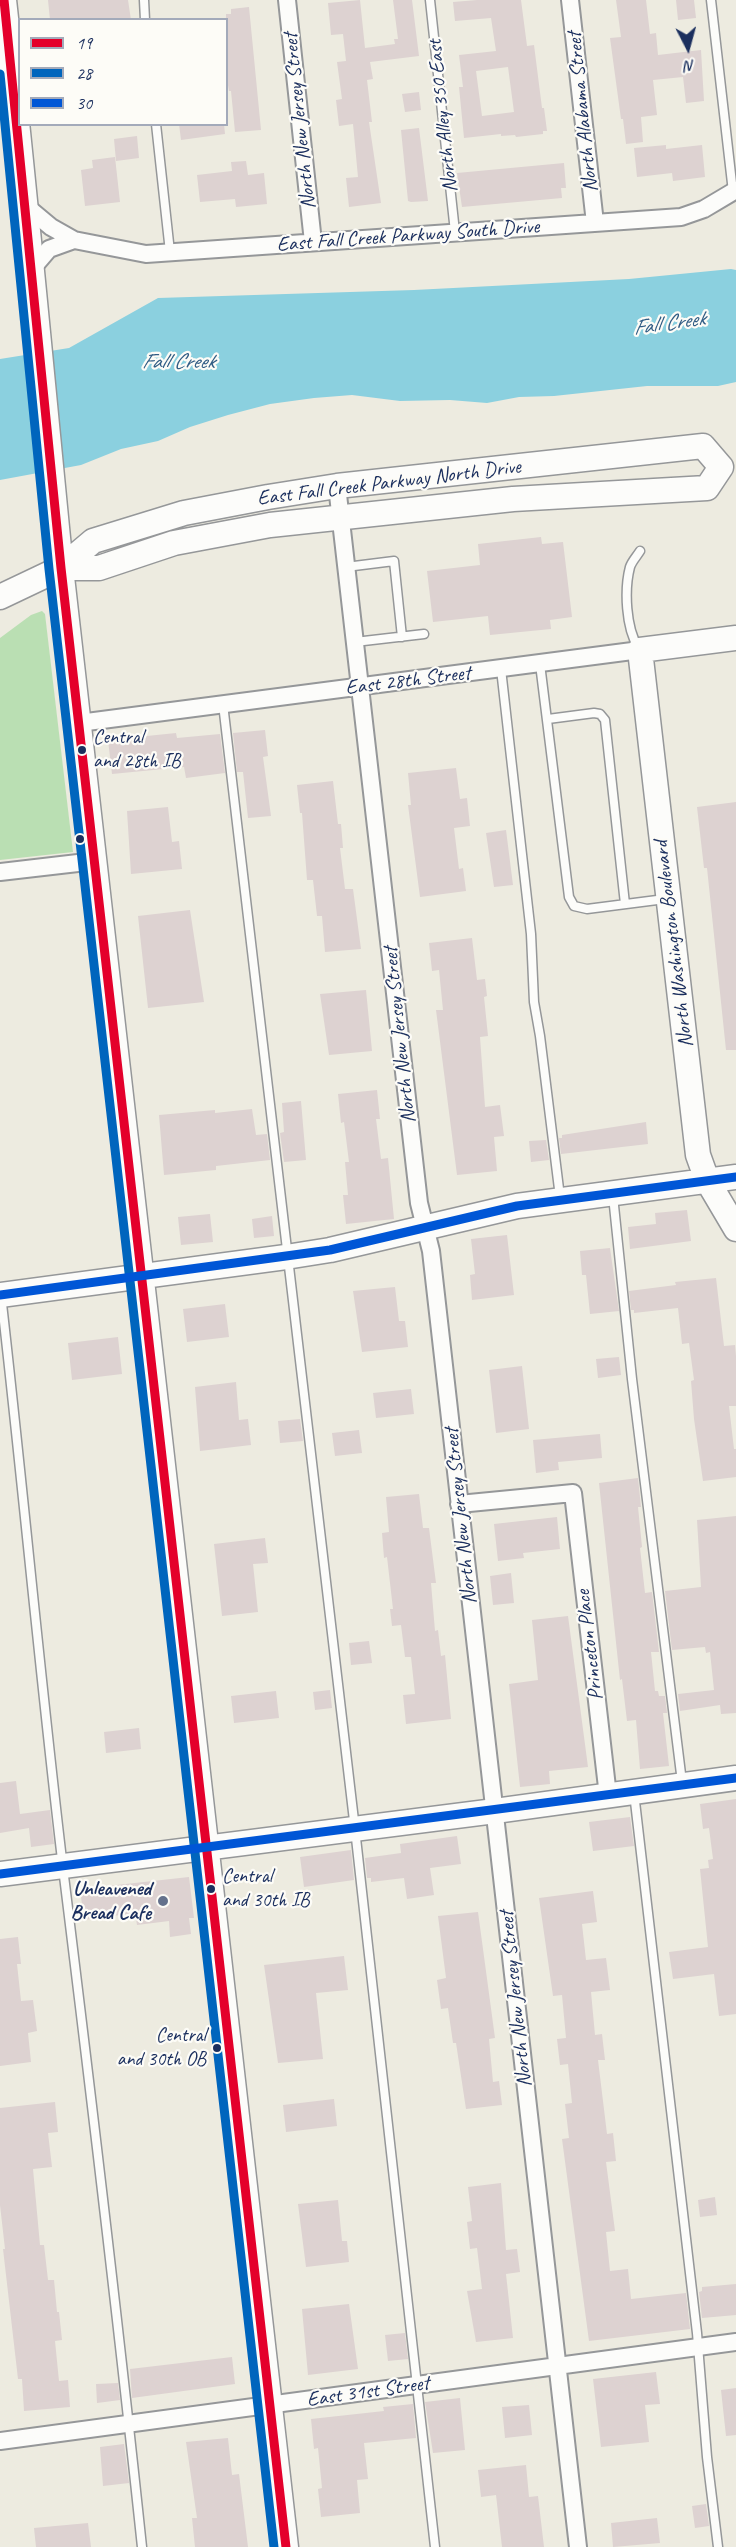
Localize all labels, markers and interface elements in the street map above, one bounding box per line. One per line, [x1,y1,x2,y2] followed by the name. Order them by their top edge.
[18,18,228,126] legend
[658,18,718,78] north arrow
[562,31,604,193] street label: North Alabama Street
[76,32,92,54] text: 19
[278,32,322,210] street label: North New Jersey Street
[422,38,464,194] street label: North Alley 350 East
[684,55,696,76] text: N
[76,62,92,84] text: 28
[76,92,92,114] text: 30
[276,214,540,258] street label: East Fall Creek Parkway South Drive
[631,306,707,342] water label: Fall Creek
[142,349,214,375] water label: Fall Creek
[256,454,522,512] street label: East Fall Creek Parkway North Drive
[344,661,472,701] street label: East 28th Street
[93,726,180,773] place label: Central and 28th IB
[76,744,88,756] marker: Central and 28th IB
[74,833,86,845] unlabelled marker
[649,839,699,1049] street label: North Washington Boulevard
[378,946,422,1124] street label: North New Jersey Street
[439,1427,483,1605] street label: North New Jersey Street
[571,1588,609,1702] street label: Princeton Place
[222,1865,309,1912] place label: Central and 30th IB
[71,1876,151,1926] place label: Unleavened Bread Cafe
[205,1883,217,1895] marker: Central and 30th IB
[156,1894,170,1908] marker: Unleavened Bread Cafe
[494,1910,538,2088] street label: North New Jersey Street
[117,2024,206,2071] place label: Central and 30th OB
[211,2042,223,2054] marker: Central and 30th OB
[305,2371,431,2413] street label: East 31st Street

